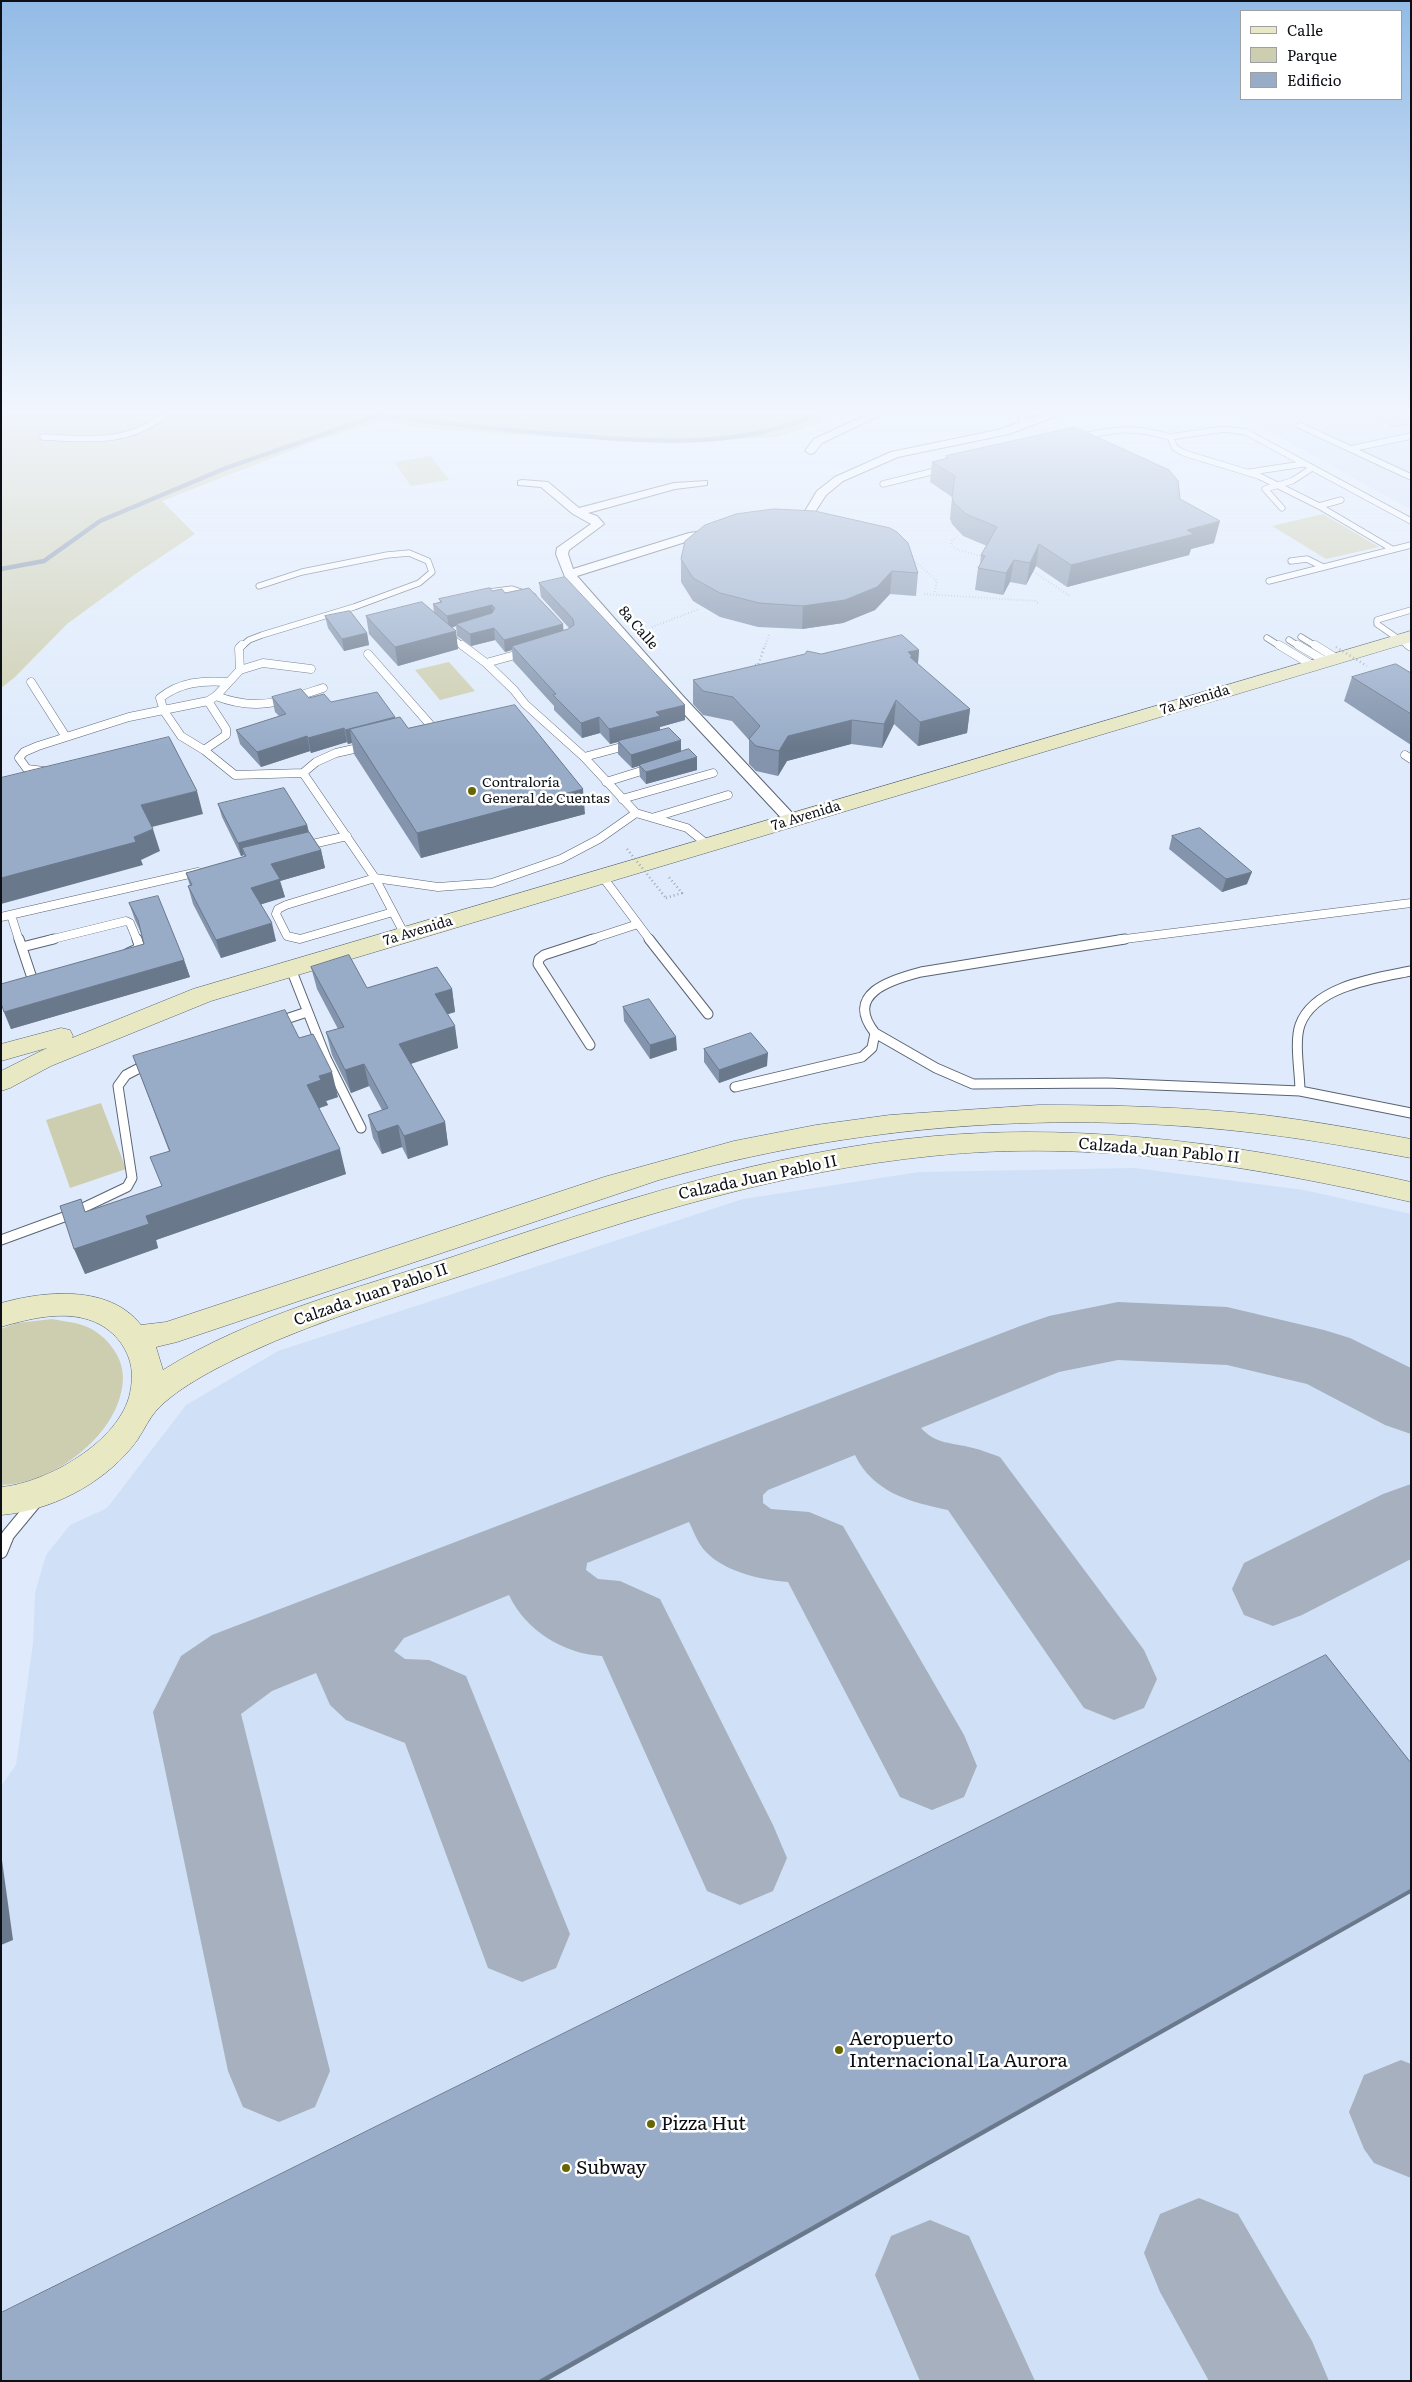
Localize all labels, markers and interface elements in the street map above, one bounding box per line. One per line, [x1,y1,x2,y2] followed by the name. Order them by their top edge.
[1240,10,1402,100] legend
[1287,18,1323,41] text: Calle
[1287,43,1337,66] text: Parque
[1287,68,1342,91] text: Edificio
[615,603,661,653] street label: 8a Calle
[1158,682,1232,718] street label: 7a Avenida
[482,775,610,808] place label: Contraloría General de Cuentas
[466,785,478,797] marker: Contraloría General de Cuentas
[769,798,843,834] street label: 7a Avenida
[381,913,455,949] street label: 7a Avenida
[1078,1134,1240,1168] street label: Calzada Juan Pablo II
[677,1152,839,1204] street label: Calzada Juan Pablo II
[291,1260,451,1330] street label: Calzada Juan Pablo II
[849,2028,1068,2072] place label: Aeropuerto Internacional La Aurora
[833,2044,845,2056] marker: Aeropuerto Internacional La Aurora
[661,2113,746,2135] place label: Pizza Hut
[645,2118,657,2130] marker: Pizza Hut
[576,2157,646,2179] place label: Subway
[560,2162,572,2174] marker: Subway

